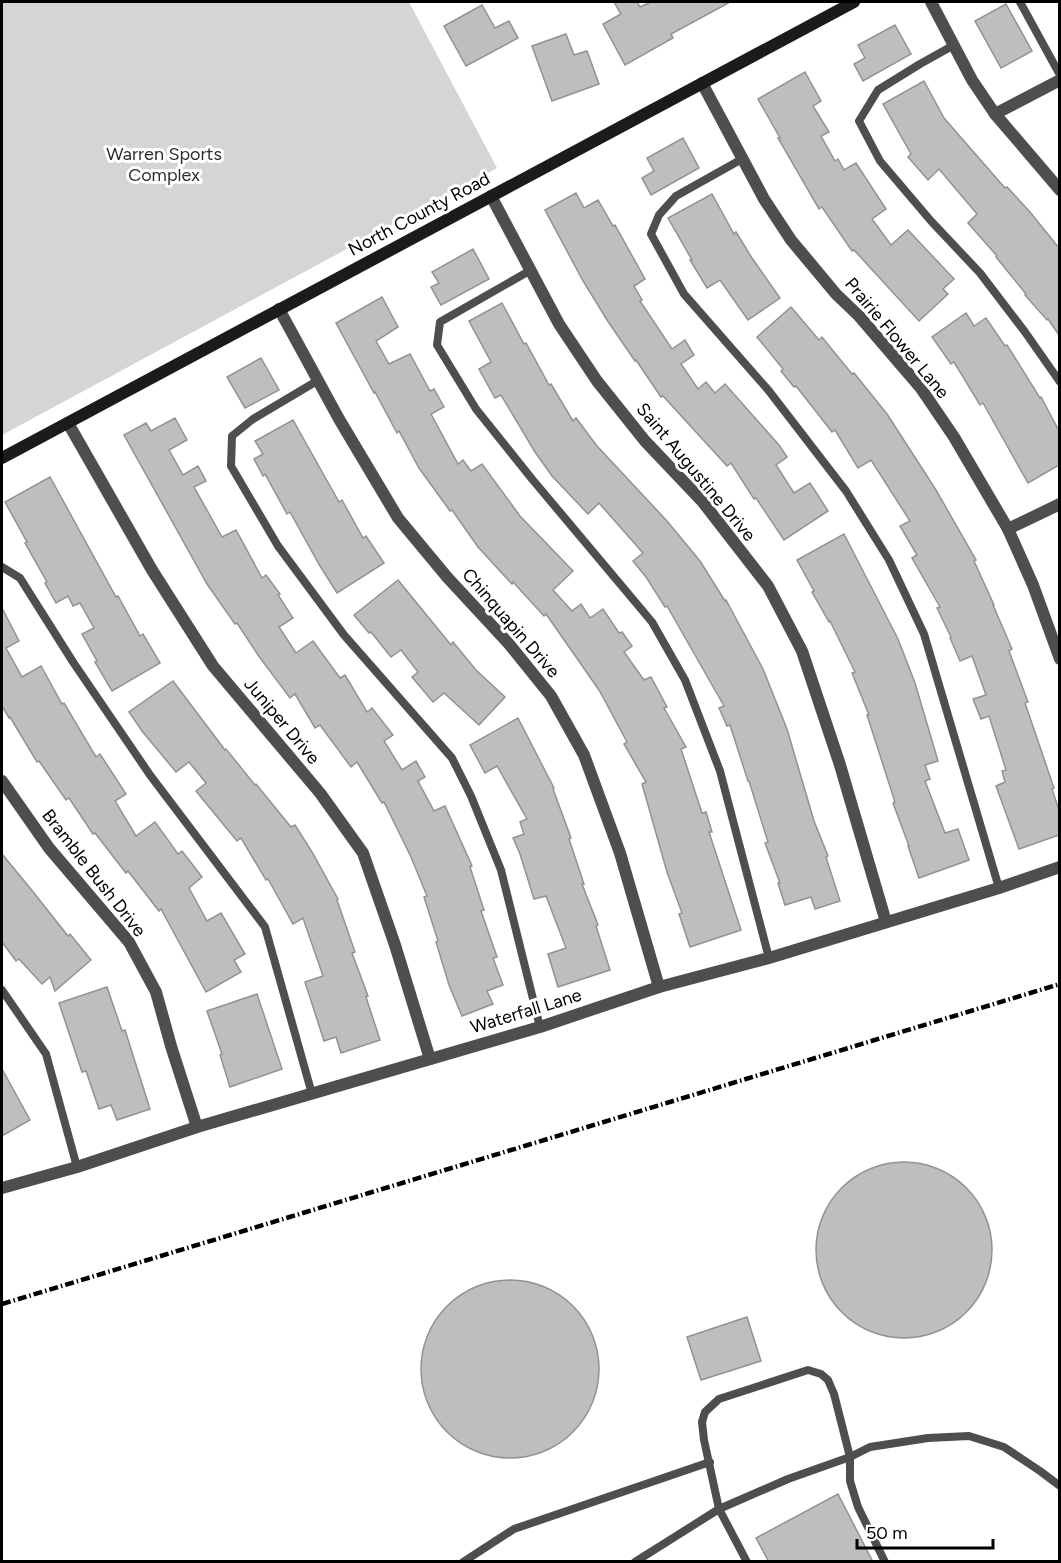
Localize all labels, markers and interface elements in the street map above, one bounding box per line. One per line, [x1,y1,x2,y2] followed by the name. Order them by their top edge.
[106,143,222,186] park label: Warren Sports Complex
[344,167,494,261] street label: North County Road
[840,273,954,403] street label: Prairie Flower Lane
[632,398,760,546] street label: Saint Augustine Drive
[457,564,565,682] street label: Chinquapin Drive
[239,673,325,769] street label: Juniper Drive
[37,805,151,941] street label: Bramble Bush Drive
[468,984,584,1038] street label: Waterfall Lane
[857,1512,994,1550] scale bar
[866,1522,908,1544] text: 50 m

